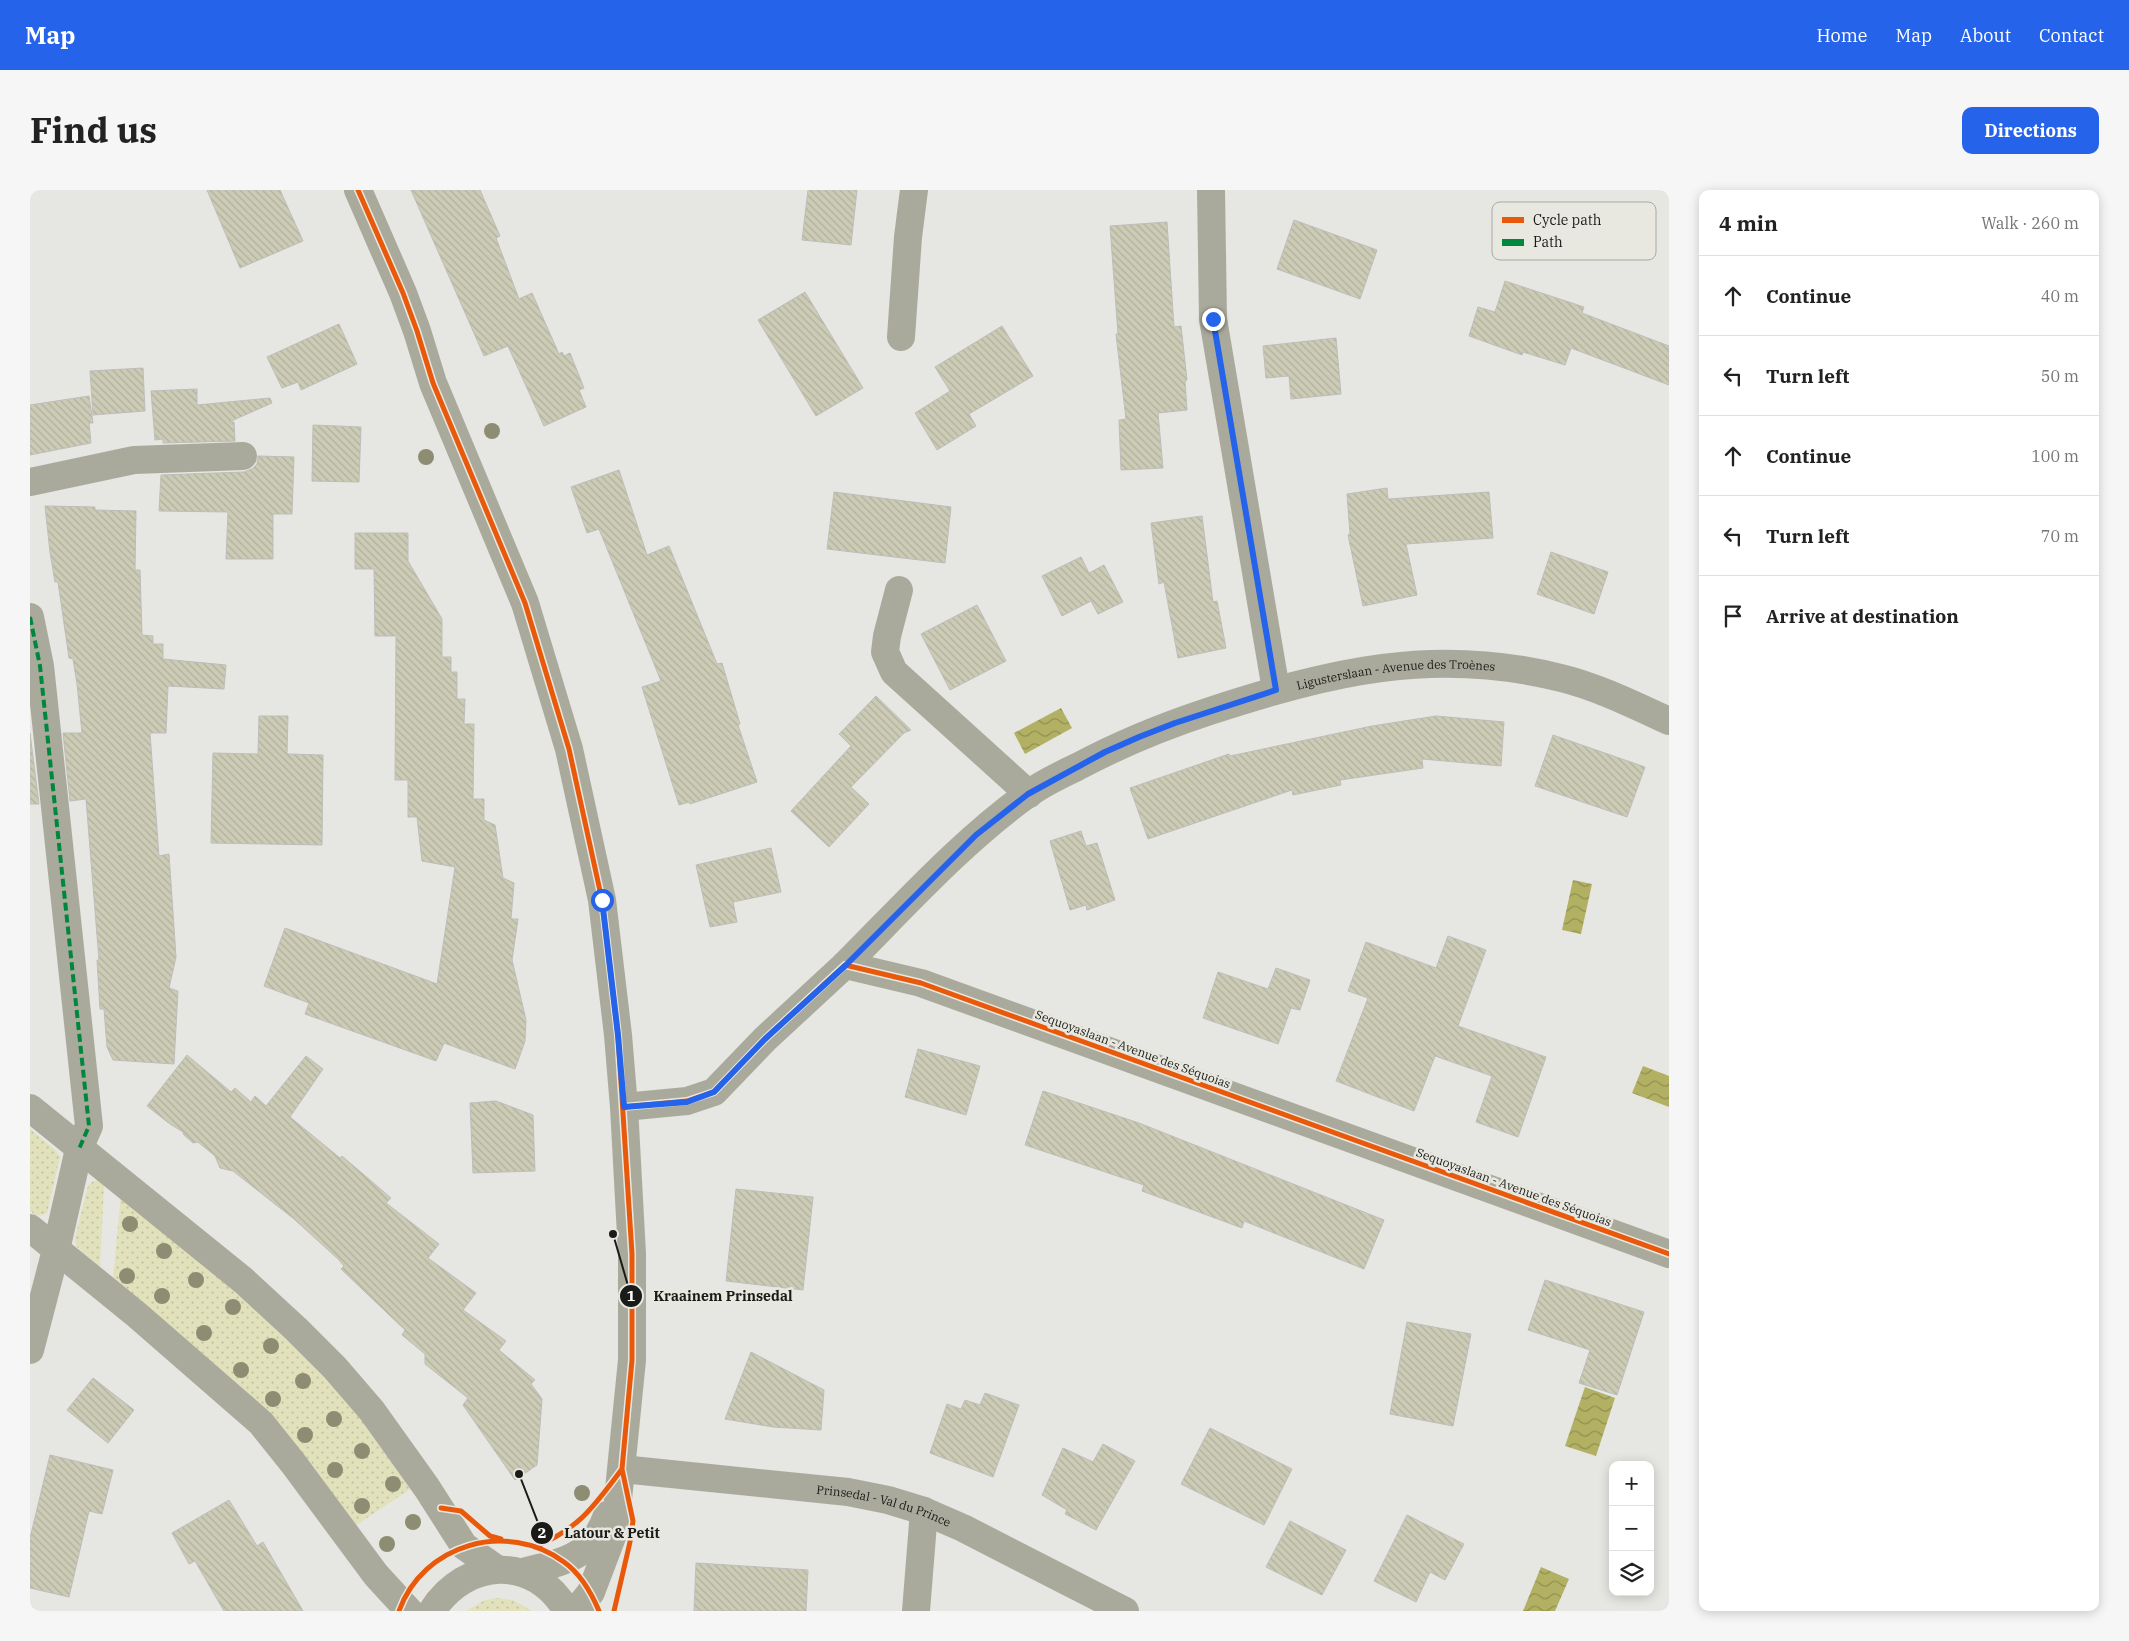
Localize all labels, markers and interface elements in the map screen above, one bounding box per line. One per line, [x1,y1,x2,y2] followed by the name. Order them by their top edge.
[25,19,75,51] text: Map
[1816,24,1868,47] text: Home
[1896,24,1932,47] text: Map
[1960,24,2011,47] text: About
[2039,24,2104,47] text: Contact
[30,107,157,153] text: Find us
[1962,107,2099,154] button: Directions
[1492,202,1656,260] legend
[1719,209,1778,237] text: 4 min
[1533,211,1602,229] text: Cycle path
[1981,213,2079,233] text: Walk · 260 m
[1533,233,1563,251] text: Path
[1719,282,1747,310] icon: ahead
[1766,284,1851,308] text: Continue
[2041,286,2079,306] text: 40 m
[1202,308,1225,331] route end
[1719,362,1747,390] icon: left
[1766,364,1849,388] text: Turn left
[2041,366,2079,386] text: 50 m
[1719,442,1747,470] icon: ahead
[1766,444,1851,468] text: Continue
[2031,446,2079,466] text: 100 m
[1719,522,1747,550] icon: left
[1766,524,1849,548] text: Turn left
[2041,526,2079,546] text: 70 m
[1719,602,1747,630] icon: arrive
[1766,604,1959,628] text: Arrive at destination
[1295,656,1496,692] street label: Ligusterslaan - Avenue des Troènes
[591,889,614,912] route start
[1033,1007,1233,1091] street label: Sequoyaslaan - Avenue des Séquoias
[1414,1145,1614,1229] street label: Sequoyaslaan - Avenue des Séquoias
[619,1282,802,1311] callout: Kraainem Prinsedal
[626,1286,636,1305] text: 1
[654,1287,793,1305] text: Kraainem Prinsedal
[1609,1461,1654,1596] map controls
[1609,1461,1654,1506] button: +
[816,1481,953,1529] street label: Prinsedal - Val du Prince
[1609,1506,1654,1551] button: −
[530,1518,670,1547] callout: Latour & Petit
[537,1523,547,1542] text: 2
[564,1524,660,1542] text: Latour & Petit
[1609,1551,1654,1596] button: layers

